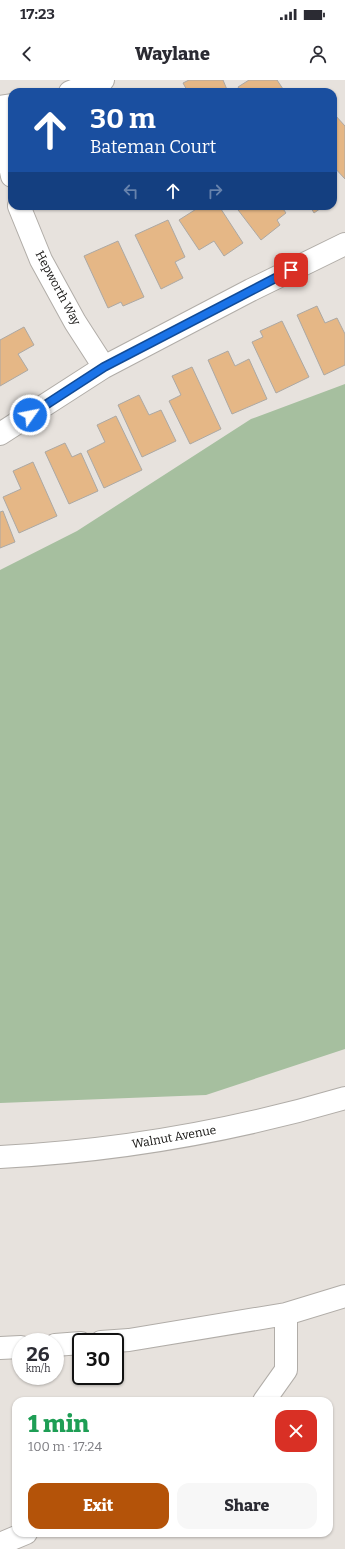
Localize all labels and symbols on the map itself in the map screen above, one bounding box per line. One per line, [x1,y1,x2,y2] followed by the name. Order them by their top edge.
[32,248,84,328] street label: Hepworth Way
[274,253,308,287] pin
[9.0,394,51.0,436] position arrow
[131,1123,217,1151] street label: Walnut Avenue
[72,1333,124,1385] speed limit sign: 30

